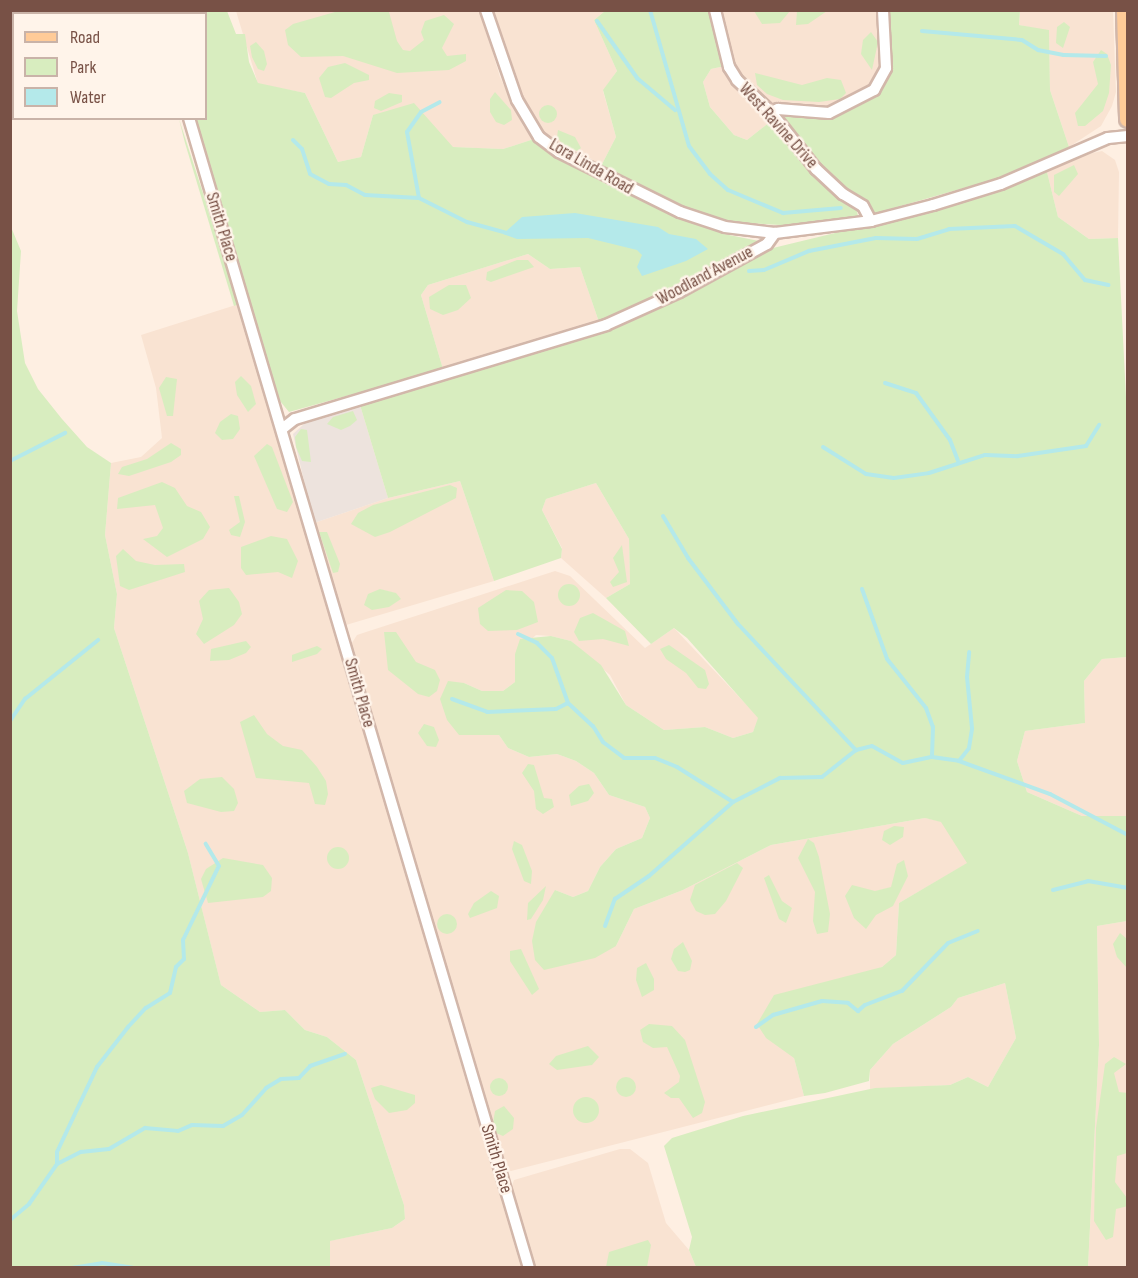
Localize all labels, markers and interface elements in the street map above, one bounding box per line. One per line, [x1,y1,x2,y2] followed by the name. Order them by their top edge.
[12,12,207,120] legend
[70,27,100,48] text: Road
[70,57,96,78] text: Park
[734,79,822,173] street label: West Ravine Drive
[70,87,106,108] text: Water
[545,134,637,200] street label: Lora Linda Road
[200,190,242,264] street label: Smith Place
[653,242,757,310] street label: Woodland Avenue
[339,656,379,730] street label: Smith Place
[475,1122,517,1196] street label: Smith Place

